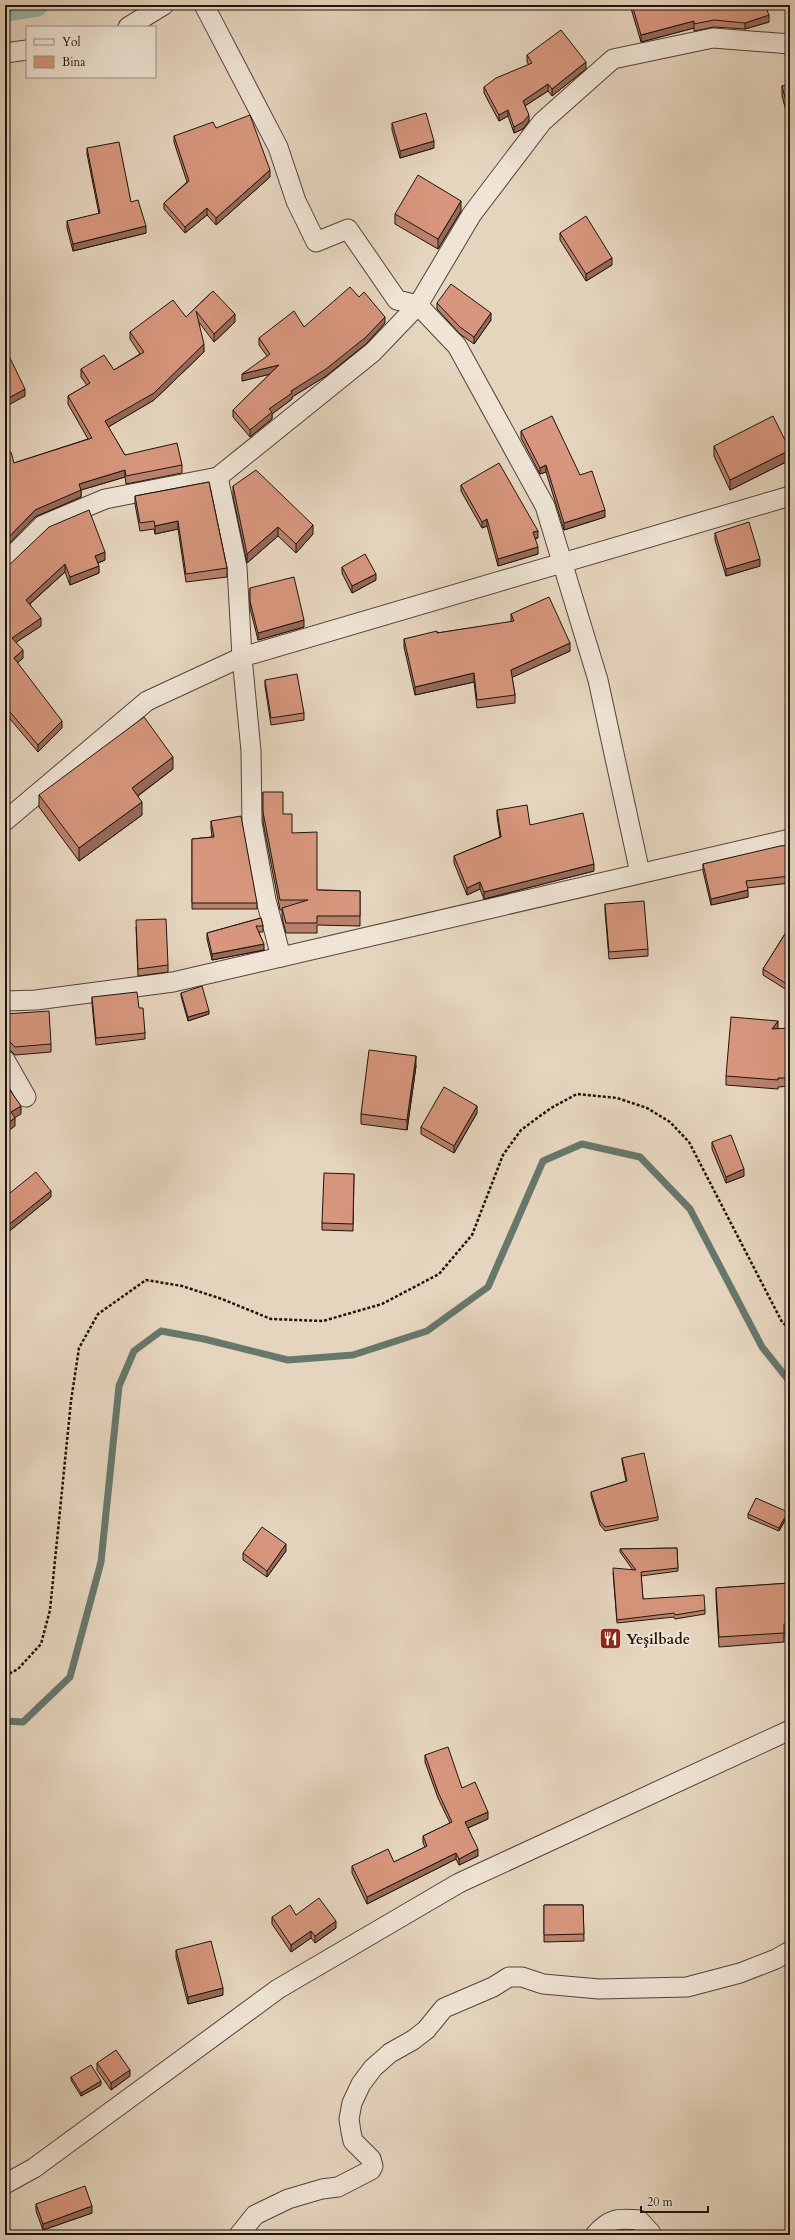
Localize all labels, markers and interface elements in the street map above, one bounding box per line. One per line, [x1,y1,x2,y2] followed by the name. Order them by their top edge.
[26,26,156,78] legend
[62,34,81,50] text: Yol
[62,54,86,70] text: Bina
[597,1626,623,1652] restaurant icon: Yeşilbade
[626,1629,690,1649] place label: Yeşilbade
[641,2188,708,2214] scale bar
[647,2194,674,2210] text: 20 m

